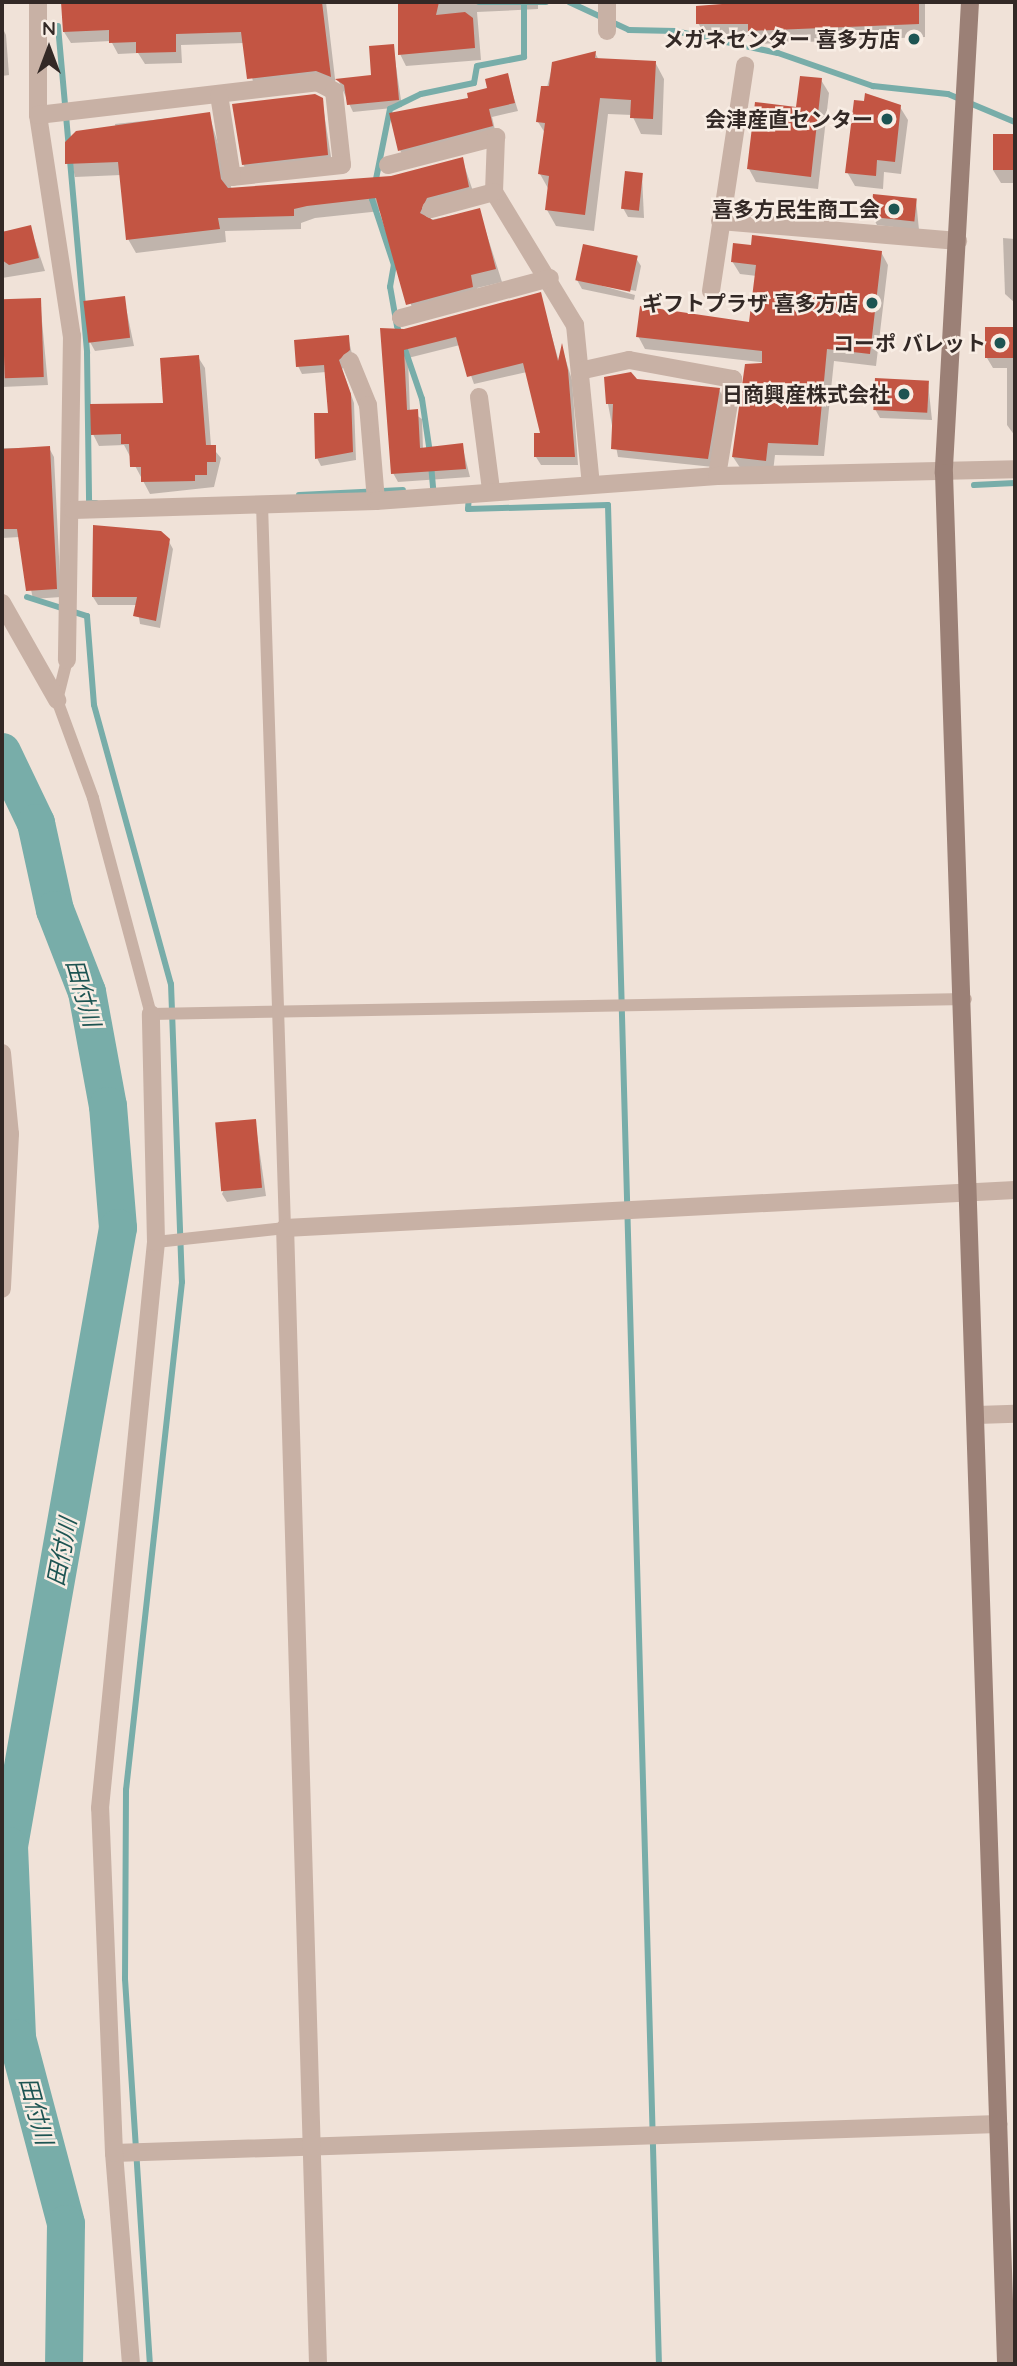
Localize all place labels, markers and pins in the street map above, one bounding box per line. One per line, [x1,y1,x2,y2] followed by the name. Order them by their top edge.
[663,26,900,52] place label: メガネセンター 喜多方店
[906,31,922,47] marker: メガネセンター 喜多方店
[705,106,873,132] place label: 会津産直センター
[879,111,895,127] marker: 会津産直センター
[712,196,880,222] place label: 喜多方民生商工会
[886,201,902,217] marker: 喜多方民生商工会
[642,290,858,316] place label: ギフトプラザ 喜多方店
[864,295,880,311] marker: ギフトプラザ 喜多方店
[833,330,986,356] place label: コーポ バレット
[992,335,1008,351] marker: コーポ バレット
[722,381,890,407] place label: 日商興産株式会社
[896,386,912,402] marker: 日商興産株式会社

